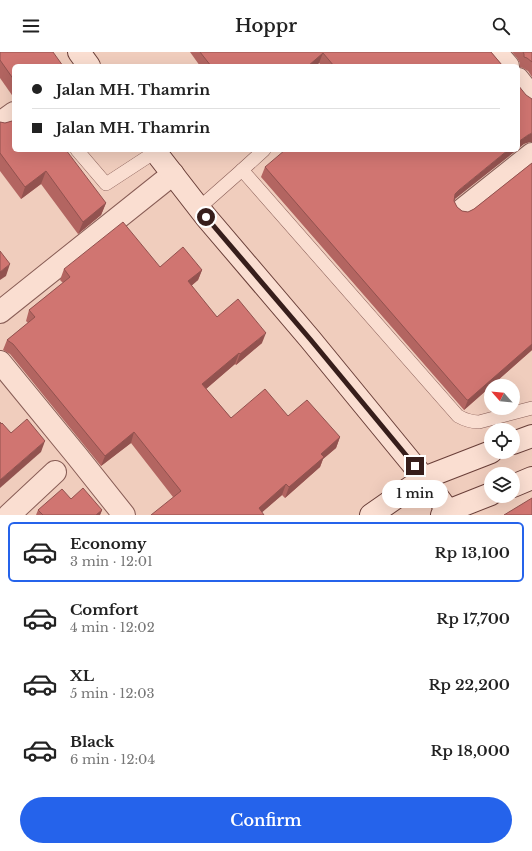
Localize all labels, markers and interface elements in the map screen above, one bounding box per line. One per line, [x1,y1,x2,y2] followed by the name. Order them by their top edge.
[20,15,42,37] icon: menu
[235,15,297,37] text: Hoppr
[490,15,512,37] icon: search
[56,80,210,99] text: Jalan MH. Thamrin
[56,118,210,137] text: Jalan MH. Thamrin
[197,208,215,226] route start
[484,379,520,415] north arrow
[484,379,520,503] map controls
[484,423,520,459] button: locate
[406,457,424,475] route end
[484,467,520,503] button: layers
[382,480,448,508] callout: 1 min
[396,485,434,502] text: 1 min
[22,534,58,570] icon: car
[70,534,147,553] text: Economy
[435,543,510,562] text: Rp 13,100
[70,553,153,570] text: 3 min · 12:01
[22,600,58,636] icon: car
[70,600,138,619] text: Comfort
[436,609,510,628] text: Rp 17,700
[70,619,155,636] text: 4 min · 12:02
[22,666,58,702] icon: car
[70,666,94,685] text: XL
[428,675,510,694] text: Rp 22,200
[70,685,154,702] text: 5 min · 12:03
[22,732,58,768] icon: car
[70,732,114,751] text: Black
[430,741,510,760] text: Rp 18,000
[70,751,155,768] text: 6 min · 12:04
[20,797,512,843] button: Confirm

